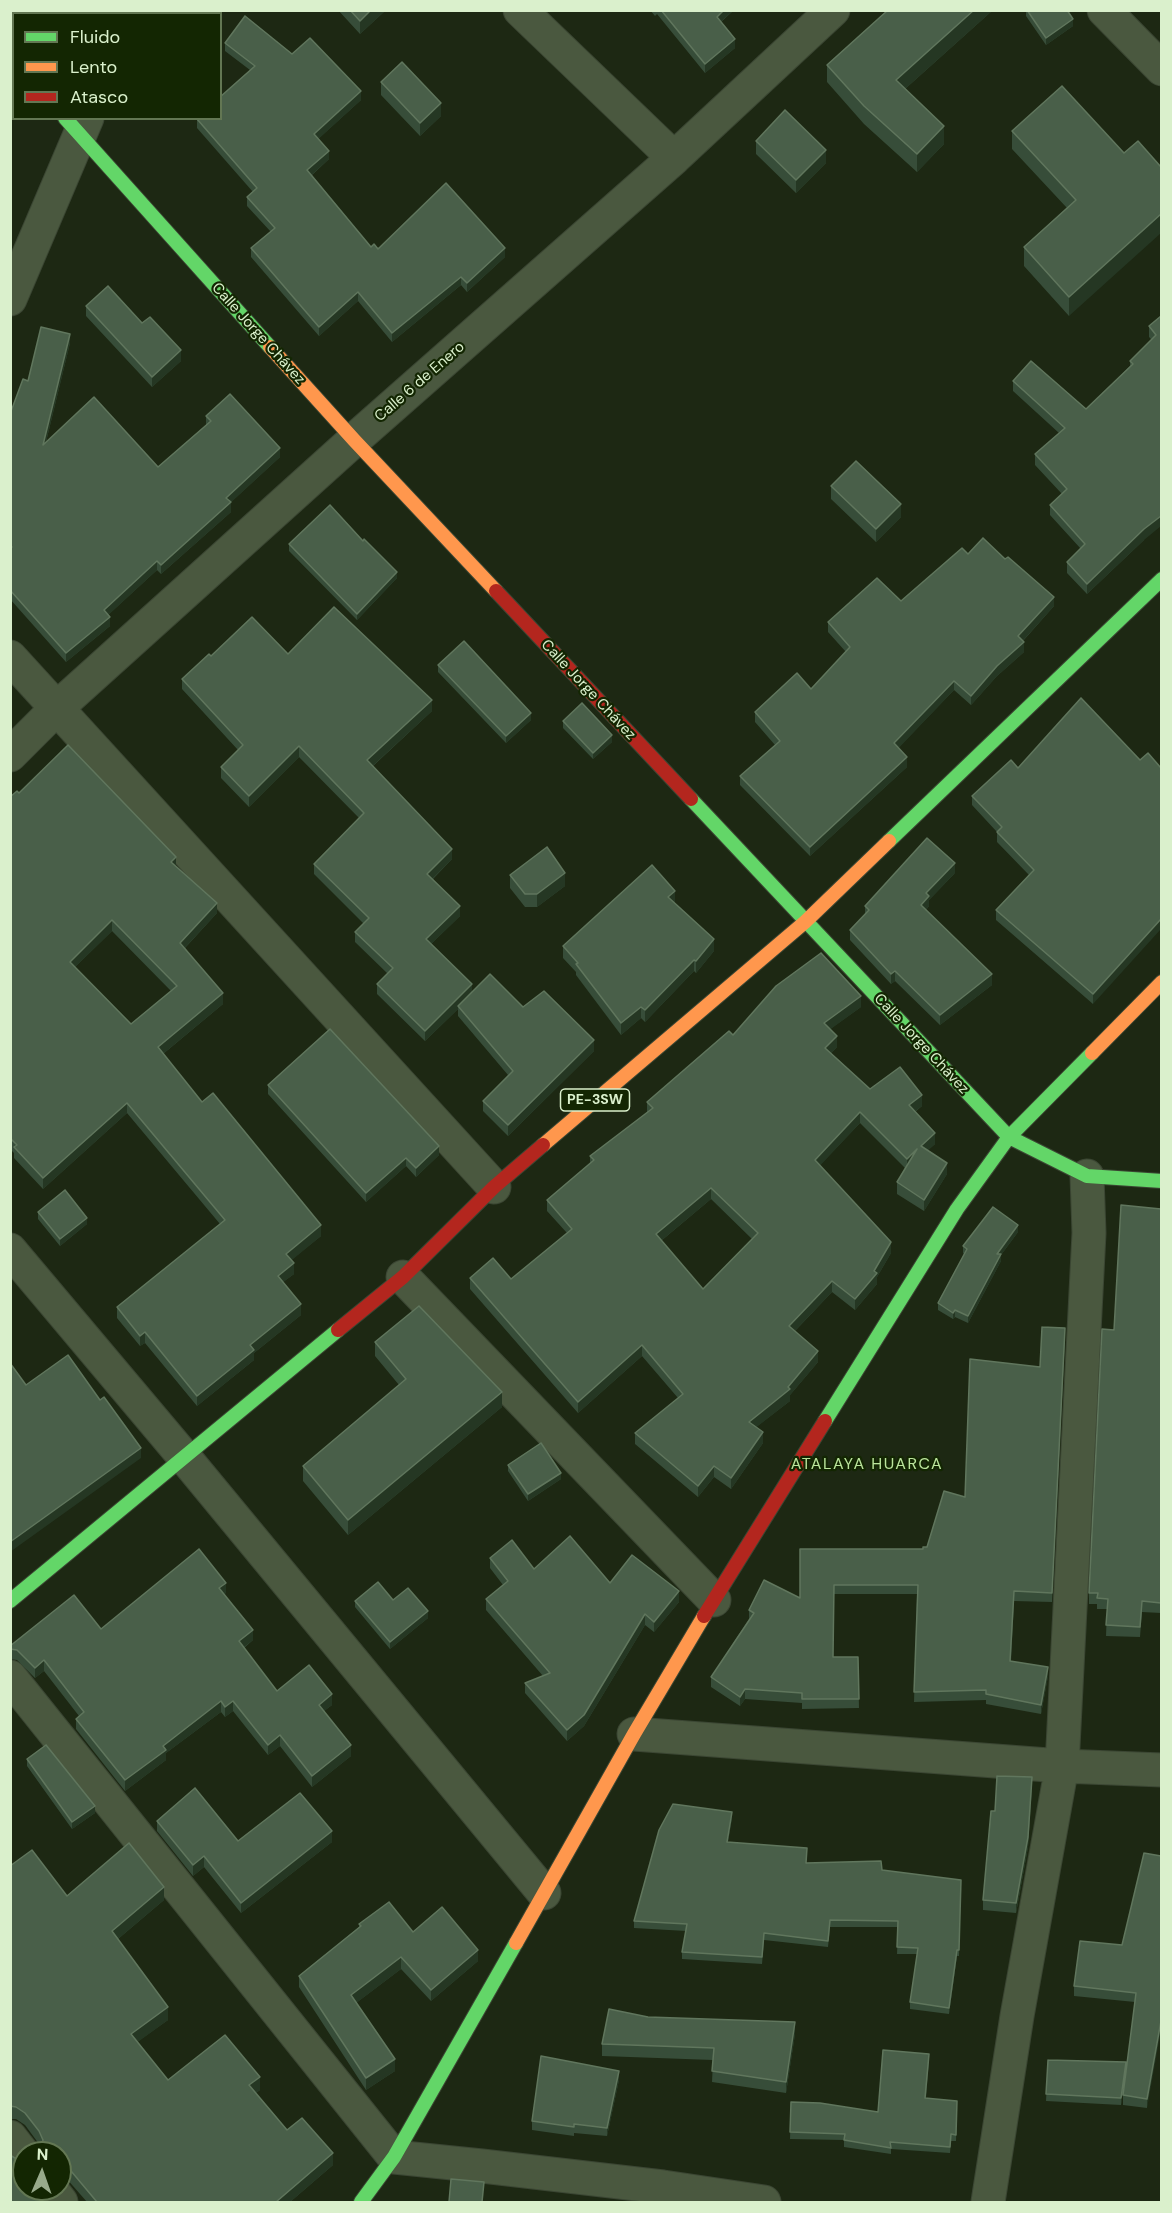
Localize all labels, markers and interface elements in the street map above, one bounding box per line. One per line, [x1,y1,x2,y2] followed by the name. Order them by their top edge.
[12,12,222,120] legend
[70,25,120,49] text: Fluido
[70,55,117,79] text: Lento
[70,85,128,109] text: Atasco
[208,279,308,389] street label: Calle Jorge Chávez
[371,338,469,426] street label: Calle 6 de Enero
[537,636,639,744] street label: Calle Jorge Chávez
[870,990,972,1098] street label: Calle Jorge Chávez
[560,1089,630,1111] road number: PE-3SW
[791,1455,943,1475] district label: ATALAYA HUARCA
[12,2141,72,2201] north arrow
[36,2144,49,2165] text: N

